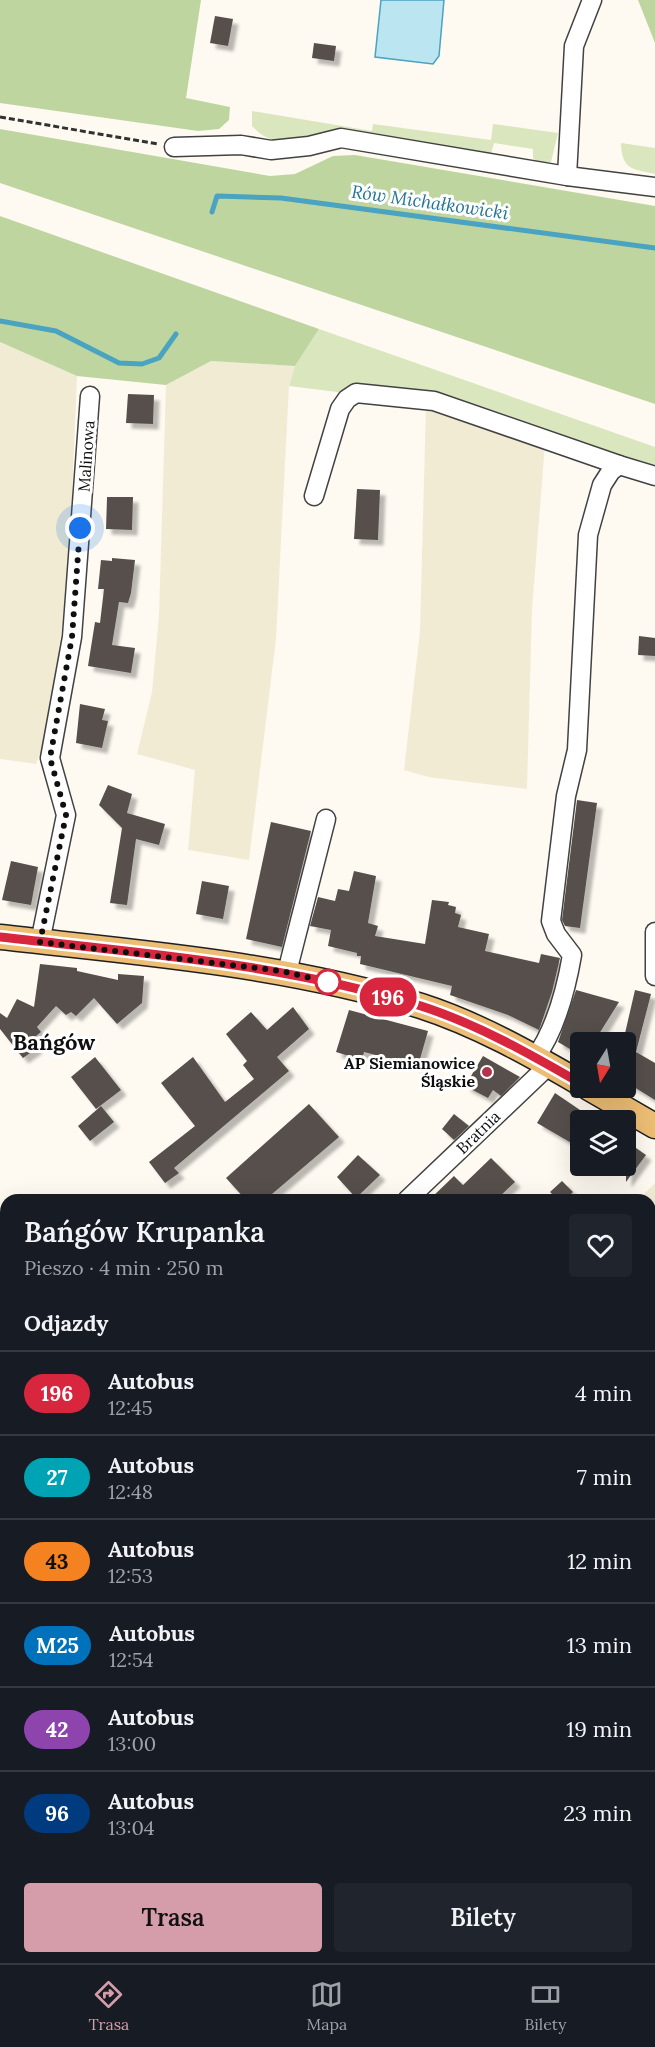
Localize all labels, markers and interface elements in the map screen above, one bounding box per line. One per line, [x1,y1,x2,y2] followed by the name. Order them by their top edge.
[350,180,510,224] water label: Rów Michałkowicki
[74,420,98,492] street label: Malinowa
[65,513,95,543] your location
[315,969,341,995] unlabelled marker
[354,978,422,1016] line badge: 196
[372,984,404,1011] text: 196
[13,1028,95,1056] district label: Bańgów
[570,1032,636,1098] north arrow
[570,1032,636,1176] map controls
[344,1053,475,1091] place label: AP Siemianowice Śląskie
[480,1065,494,1079] marker: AP Siemianowice Śląskie
[452,1106,504,1158] street label: Bratnia
[570,1110,636,1176] button: layers
[24,1214,265,1250] text: Bańgów Krupanka
[569,1214,632,1277] button: heart
[24,1255,224,1280] text: Pieszo · 4 min · 250 m
[24,1309,108,1337] text: Odjazdy
[108,1367,194,1395] text: Autobus
[575,1379,632,1407] text: 4 min
[41,1380,73,1407] text: 196
[108,1395,153,1420] text: 12:45
[108,1451,194,1479] text: Autobus
[577,1463,632,1491] text: 7 min
[46,1464,68,1491] text: 27
[108,1479,153,1504] text: 12:48
[108,1535,194,1563] text: Autobus
[567,1547,632,1575] text: 12 min
[45,1548,69,1575] text: 43
[108,1563,153,1588] text: 12:53
[109,1619,195,1647] text: Autobus
[567,1631,632,1659] text: 13 min
[36,1632,79,1659] text: M25
[109,1647,154,1672] text: 12:54
[108,1703,194,1731] text: Autobus
[566,1715,632,1743] text: 19 min
[46,1716,68,1743] text: 42
[108,1731,156,1756] text: 13:00
[108,1787,194,1815] text: Autobus
[563,1799,632,1827] text: 23 min
[45,1800,69,1827] text: 96
[108,1815,155,1840] text: 13:04
[24,1883,322,1952] button: Trasa
[334,1883,632,1952] button: Bilety
[89,1978,129,2034] tab: Trasa
[307,1978,347,2034] tab: Mapa
[524,1978,566,2034] tab: Bilety

